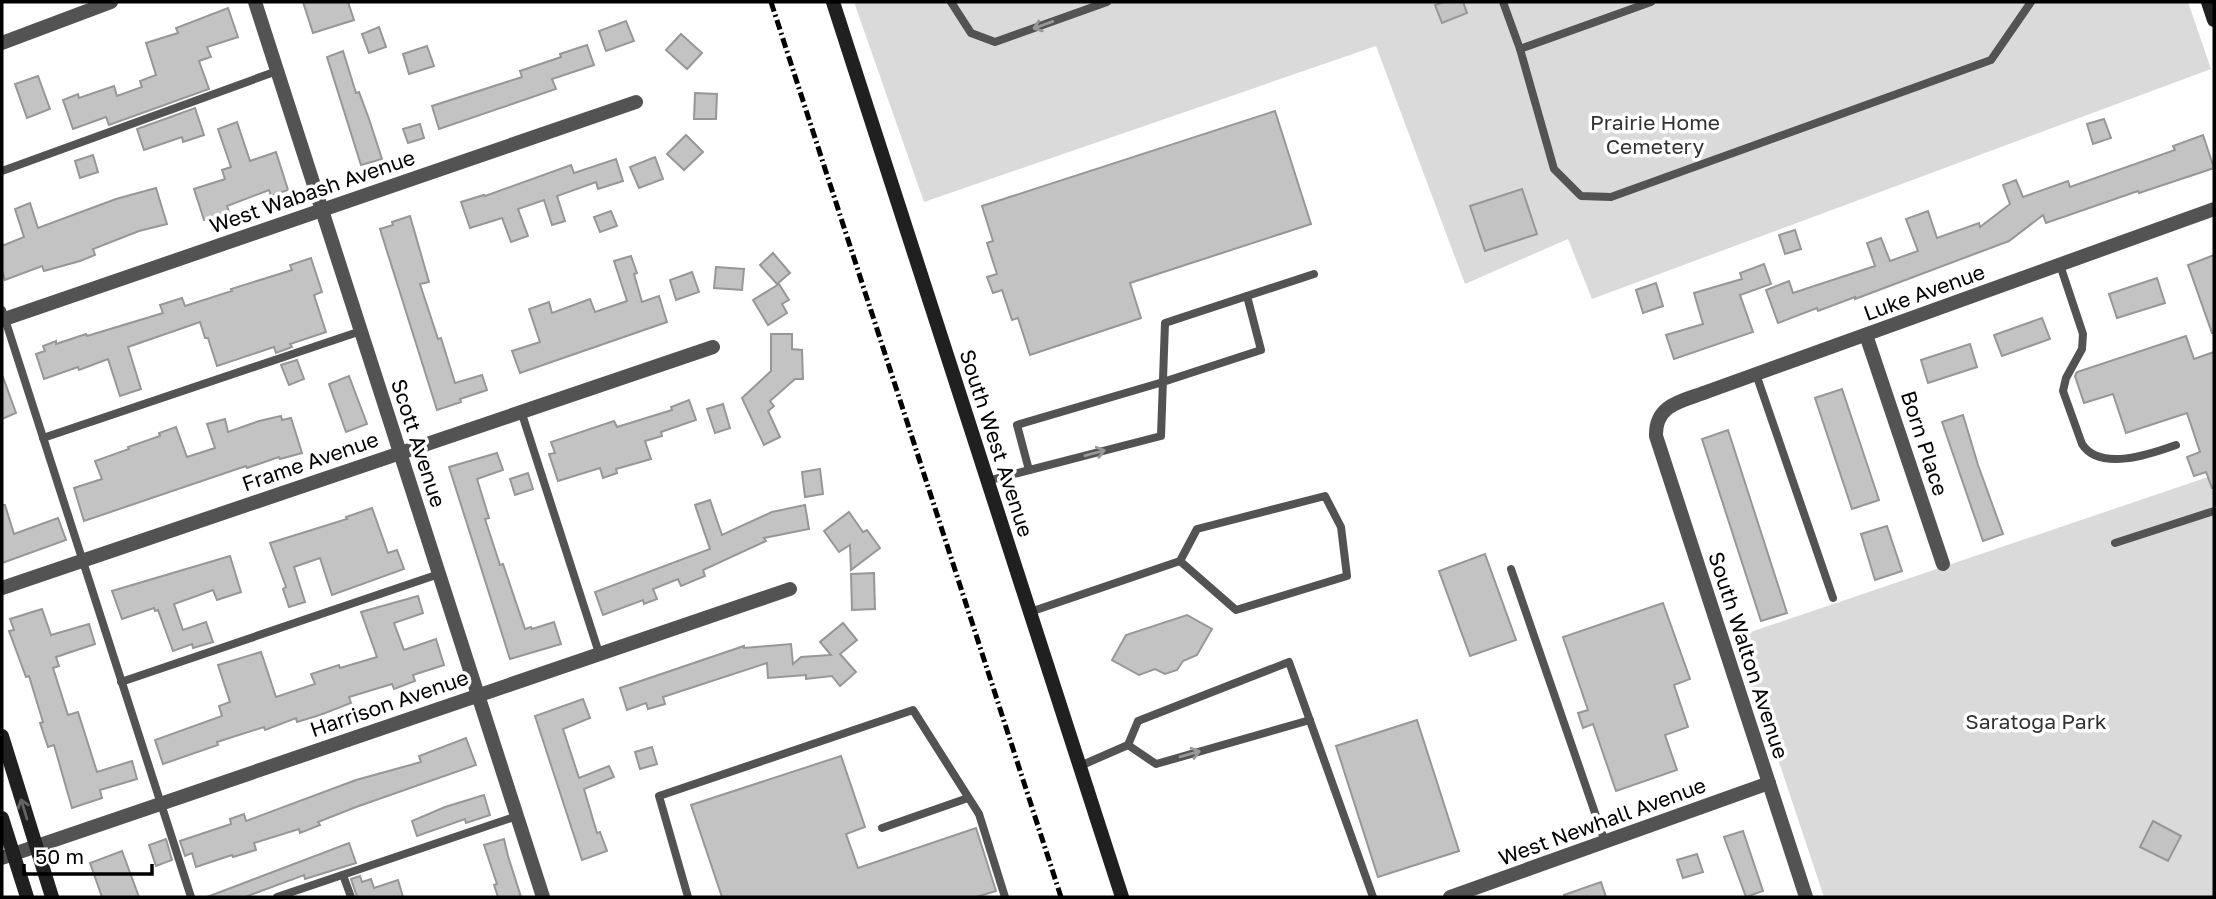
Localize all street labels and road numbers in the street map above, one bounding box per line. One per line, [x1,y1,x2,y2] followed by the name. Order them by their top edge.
[206,144,418,238] street label: West Wabash Avenue
[1860,258,1988,326] street label: Luke Avenue
[954,346,1040,540] street label: South West Avenue
[386,376,452,510] street label: Scott Avenue
[1896,387,1954,499] street label: Born Place
[238,426,382,496] street label: Frame Avenue
[1703,548,1795,762] street label: South Walton Avenue
[306,664,472,742] street label: Harrison Avenue
[1495,771,1709,871] street label: West Newhall Avenue

